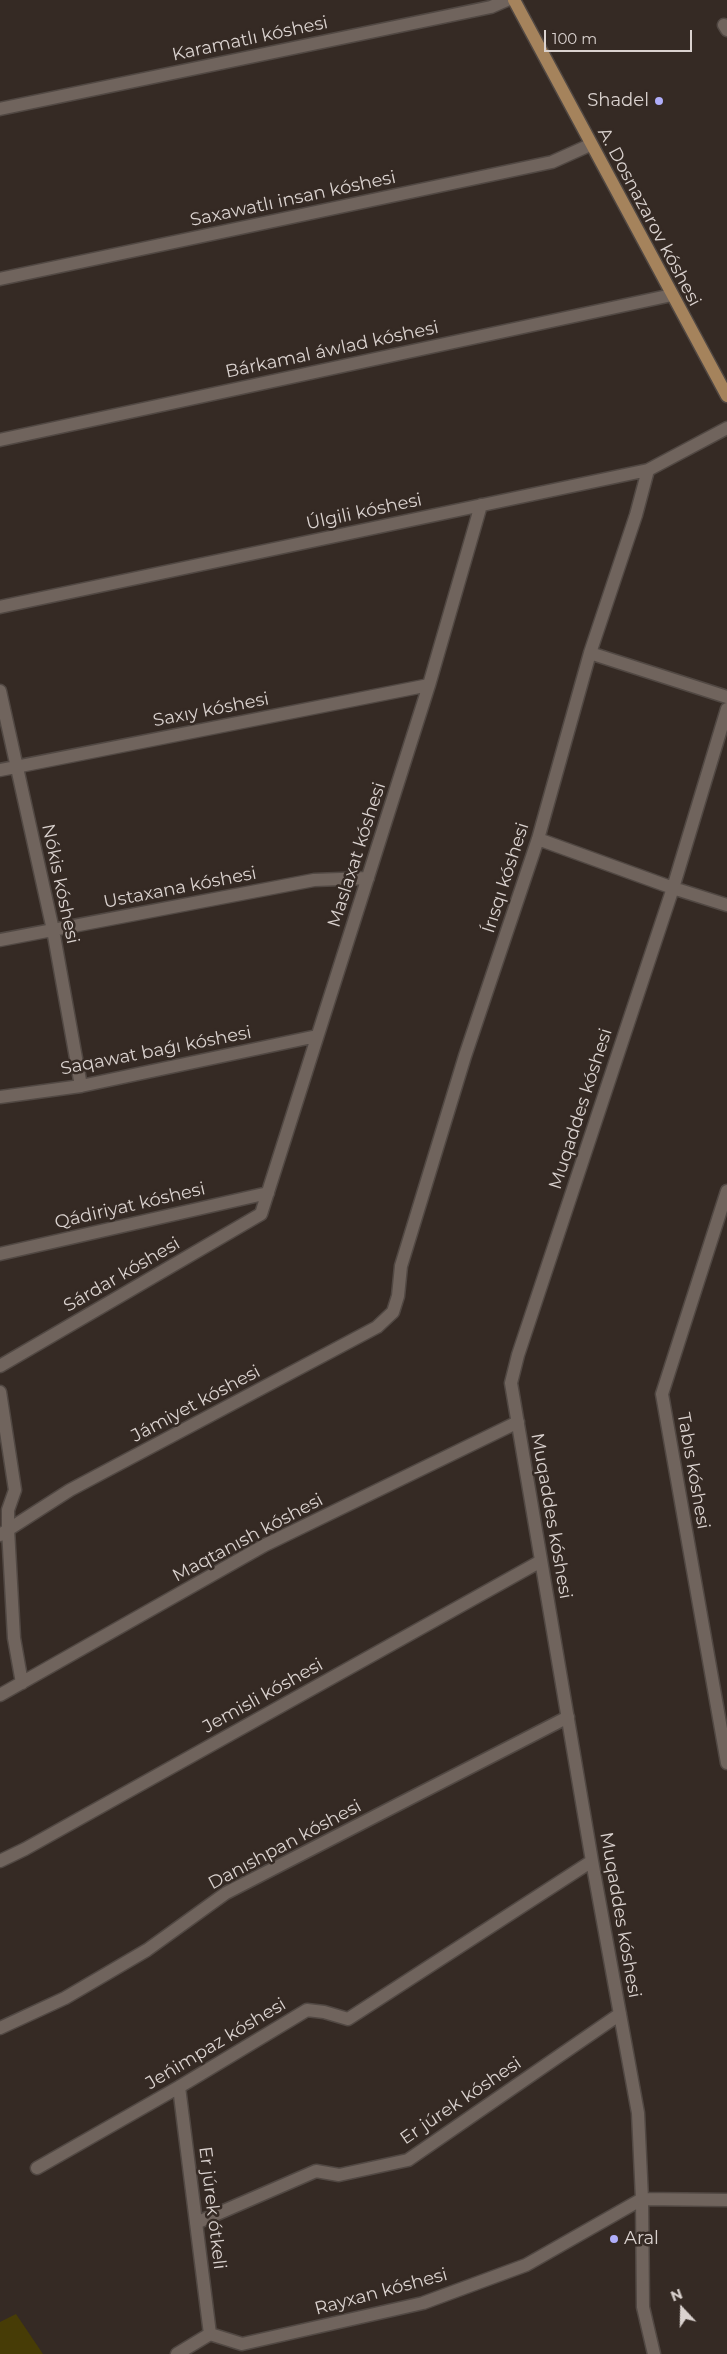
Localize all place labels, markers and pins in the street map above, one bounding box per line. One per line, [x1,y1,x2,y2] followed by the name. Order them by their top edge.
[587,90,649,112] place label: Shadel
[653,95,665,107] marker: Shadel
[624,2228,659,2250] place label: Aral
[608,2233,620,2245] marker: Aral

